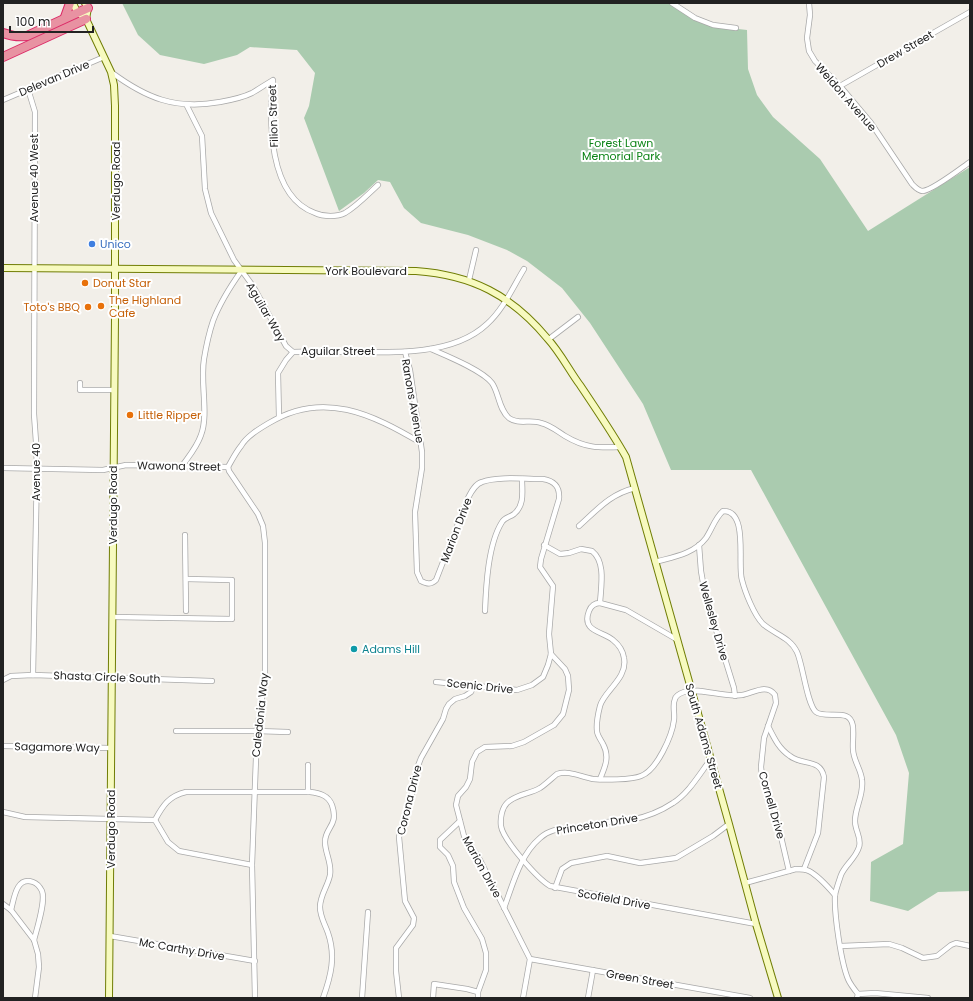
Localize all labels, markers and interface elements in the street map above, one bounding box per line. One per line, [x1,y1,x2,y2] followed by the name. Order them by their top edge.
[10,8,93,34] scale bar
[16,13,50,30] text: 100 m
[874,26,936,72] street label: Drew Street
[16,56,92,100] street label: Delevan Drive
[812,59,880,135] street label: Weldon Avenue
[264,84,282,148] street label: Filion Street
[26,134,42,222] street label: Avenue 40 West
[582,135,660,164] park label: Forest Lawn Memorial Park
[108,142,124,220] street label: Verdugo Road
[100,236,131,252] place label: Unico
[87,239,97,249] marker: Unico
[325,263,407,279] street label: York Boulevard
[93,275,151,291] place label: Donut Star
[80,278,90,288] marker: Donut Star
[243,279,290,345] street label: Aguilar Way
[109,292,181,321] place label: The Highland Cafe
[23,299,80,315] place label: Toto's BBQ
[96,301,106,311] marker: The Highland Cafe
[83,302,93,312] marker: Toto's BBQ
[301,343,375,359] street label: Aguilar Street
[398,358,428,445] street label: Ranons Avenue
[138,407,201,423] place label: Little Ripper
[125,410,135,420] marker: Little Ripper
[28,443,44,501] street label: Avenue 40
[137,457,221,475] street label: Wawona Street
[105,466,121,544] street label: Verdugo Road
[436,495,476,565] street label: Marion Drive
[695,579,733,663] street label: Wellesley Drive
[362,641,420,657] place label: Adams Hill
[349,644,359,654] marker: Adams Hill
[53,667,161,687] street label: Shasta Circle South
[248,671,272,758] street label: Caledonia Way
[446,675,514,697] street label: Scenic Drive
[681,681,727,791] street label: South Adams Street
[14,738,101,756] street label: Sagamore Way
[393,763,425,837] street label: Corona Drive
[755,769,789,841] street label: Cornell Drive
[103,790,119,868] street label: Verdugo Road
[555,810,639,838] street label: Princeton Drive
[458,833,506,901] street label: Marion Drive
[576,885,652,913] street label: Scofield Drive
[138,934,226,964] street label: Mc Carthy Drive
[605,965,675,993] street label: Green Street

